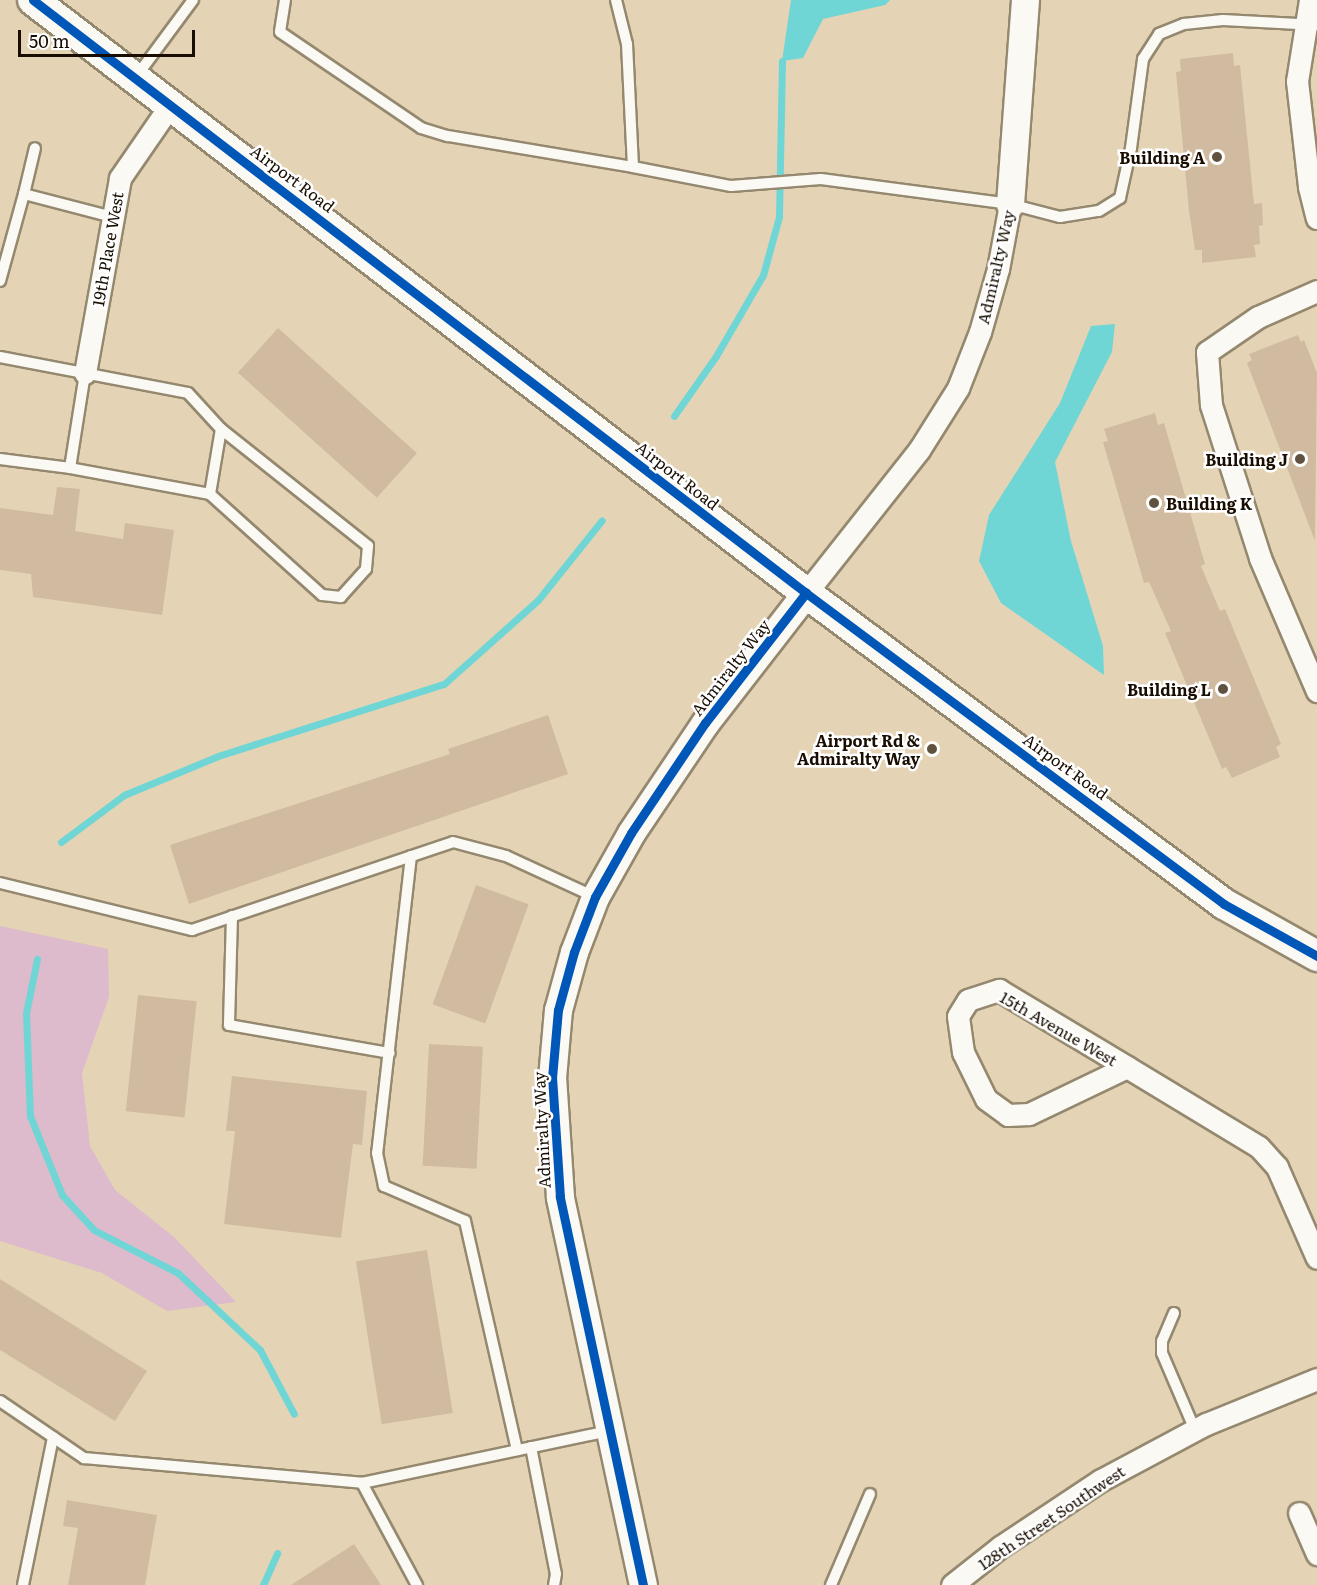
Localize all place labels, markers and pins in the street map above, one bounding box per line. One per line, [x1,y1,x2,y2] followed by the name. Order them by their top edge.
[1119,147,1205,167] place label: Building A
[1210,150,1224,164] marker: Building A
[1205,449,1288,469] place label: Building J
[1293,452,1307,466] marker: Building J
[1166,493,1252,513] place label: Building K
[1147,496,1161,510] marker: Building K
[1127,679,1211,699] place label: Building L
[1216,682,1230,696] marker: Building L
[797,730,920,768] place label: Airport Rd & Admiralty Way
[925,742,939,756] marker: Airport Rd & Admiralty Way

